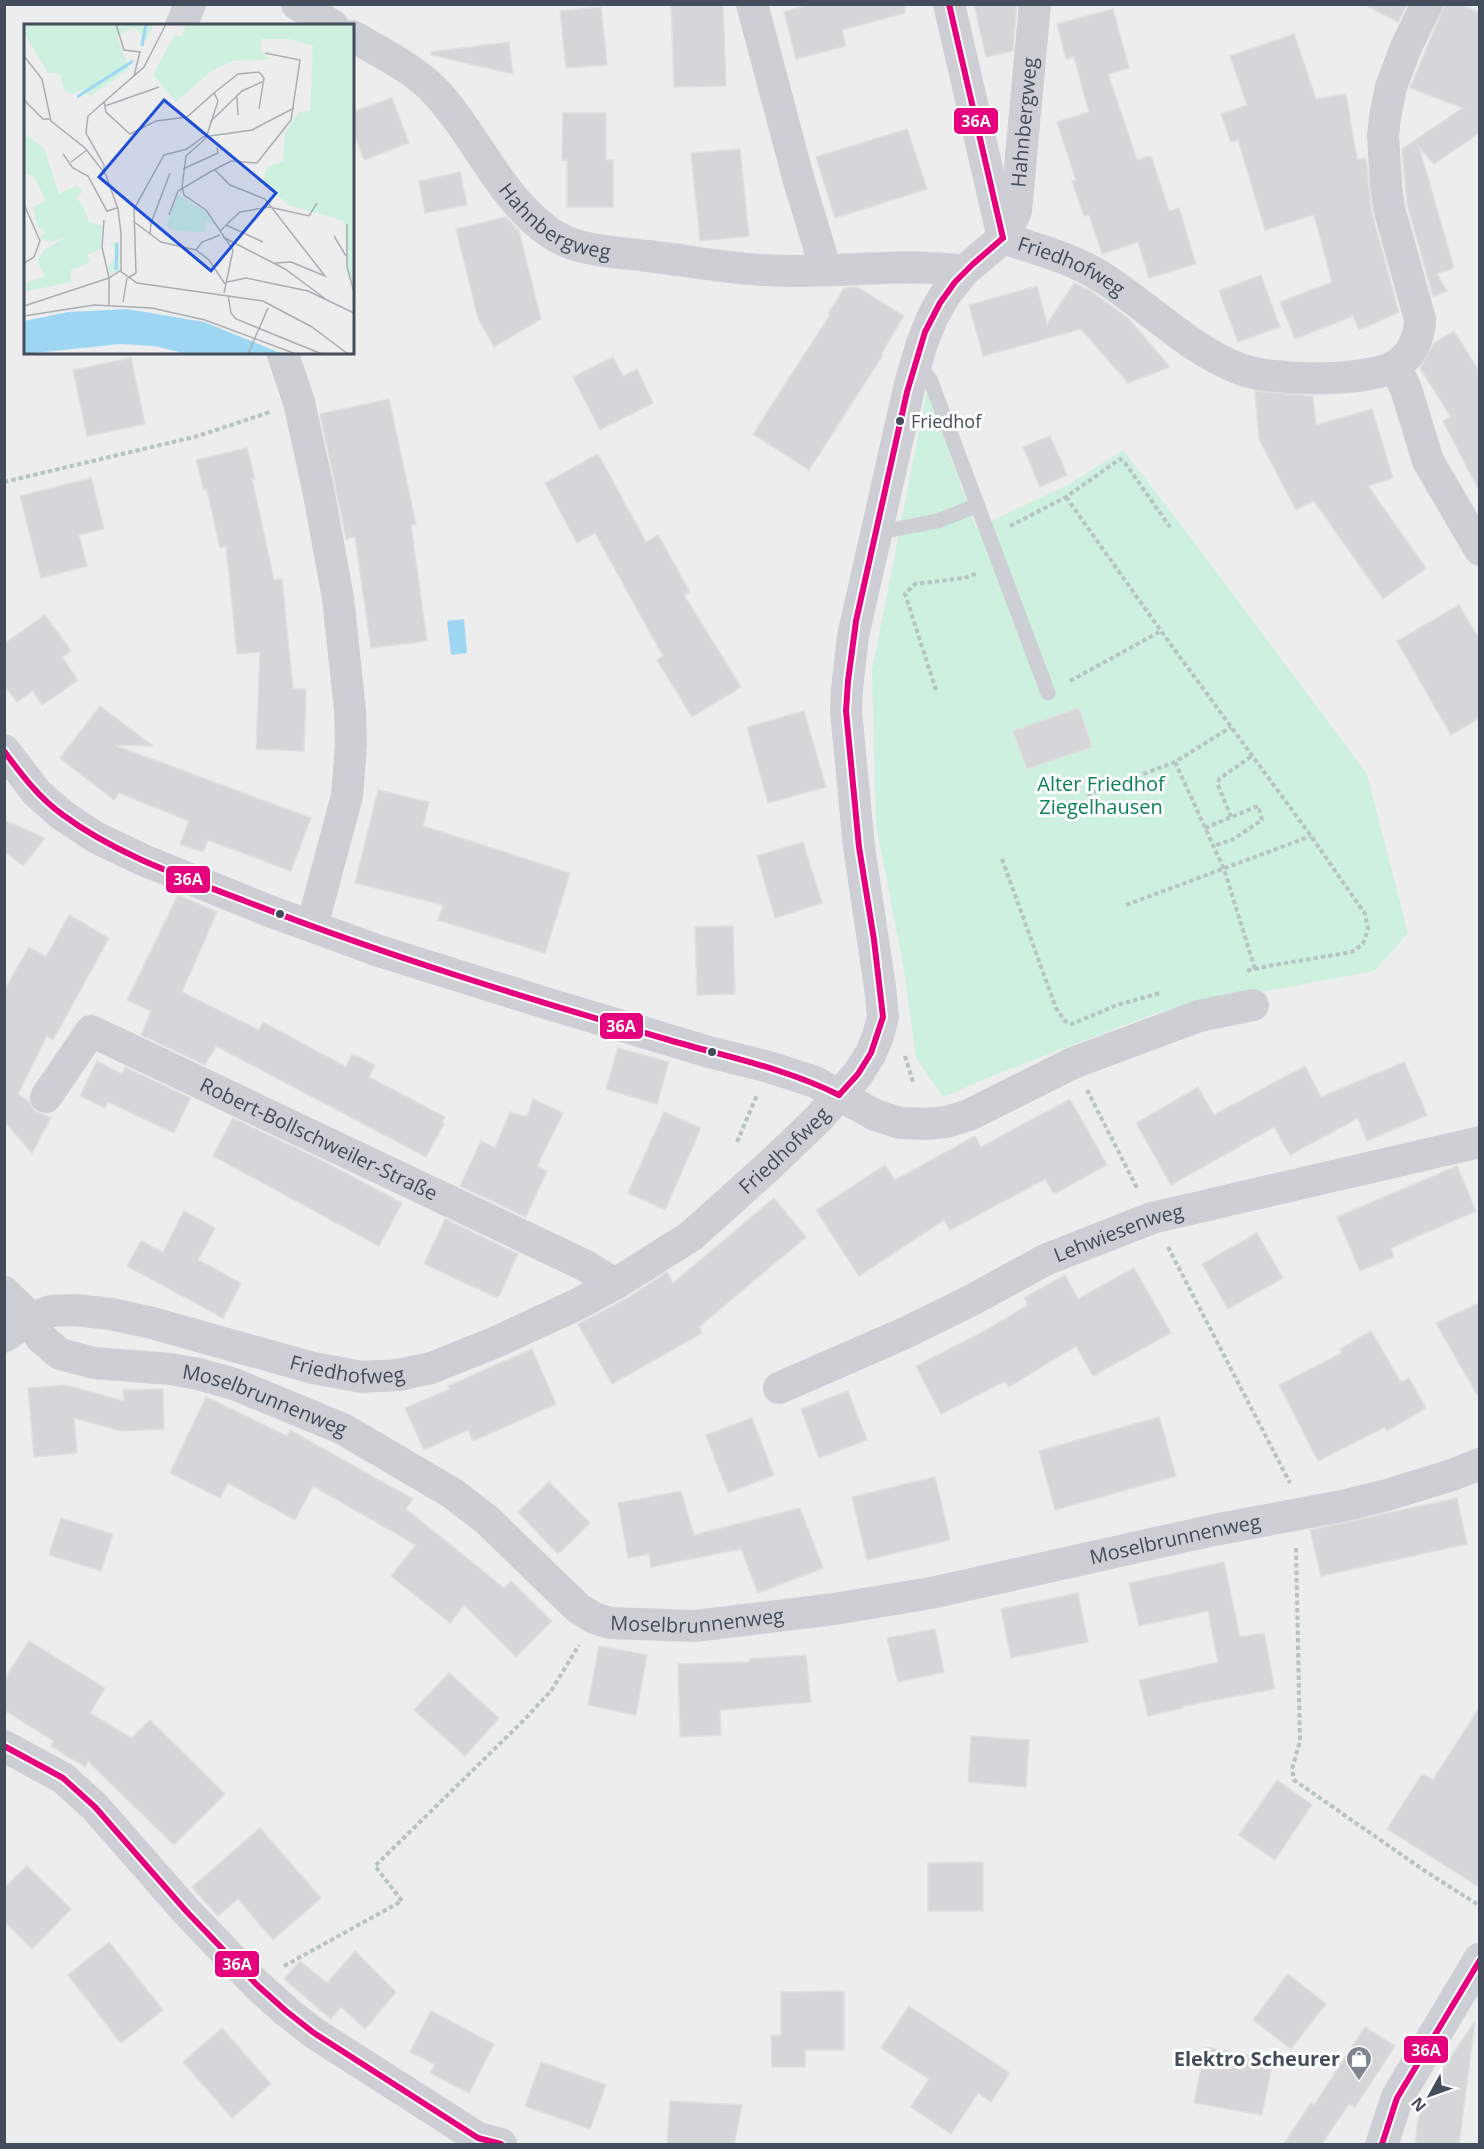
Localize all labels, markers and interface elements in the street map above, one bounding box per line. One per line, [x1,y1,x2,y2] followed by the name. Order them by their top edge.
[24,24,354,354] inset map
[1004,56,1043,189] street label: Hahnbergweg
[953,107,999,135] line badge: 36A
[961,110,992,132] text: 36A
[493,177,612,265] street label: Hahnbergweg
[1014,230,1131,302] street label: Friedhofweg
[911,409,982,433] place label: Friedhof
[894,415,906,427] marker: Friedhof
[1037,770,1166,820] park label: Alter Friedhof Ziegelhausen
[165,865,211,894] line badge: 36A
[173,868,204,890] text: 36A
[274,908,286,920] unlabelled marker
[599,1012,644,1040] line badge: 36A
[606,1015,637,1037] text: 36A
[706,1046,718,1058] unlabelled marker
[196,1071,442,1207] street label: Robert-Bollschweiler-Straße
[733,1101,836,1200] street label: Friedhofweg
[1050,1197,1186,1268] street label: Lehwiesenweg
[287,1348,407,1390] street label: Friedhofweg
[180,1357,351,1442] street label: Moselbrunnenweg
[1087,1508,1263,1570] street label: Moselbrunnenweg
[610,1601,785,1639] street label: Moselbrunnenweg
[214,1950,260,1978] line badge: 36A
[222,1953,253,1975] text: 36A
[1403,2035,1449,2064] line badge: 36A
[1411,2039,1442,2061] text: 36A
[1344,2044,1374,2082] shop icon: Elektro Scheurer
[1174,2045,1340,2072] place label: Elektro Scheurer
[1400,2065,1460,2125] north arrow
[1406,2093,1431,2117] text: N

